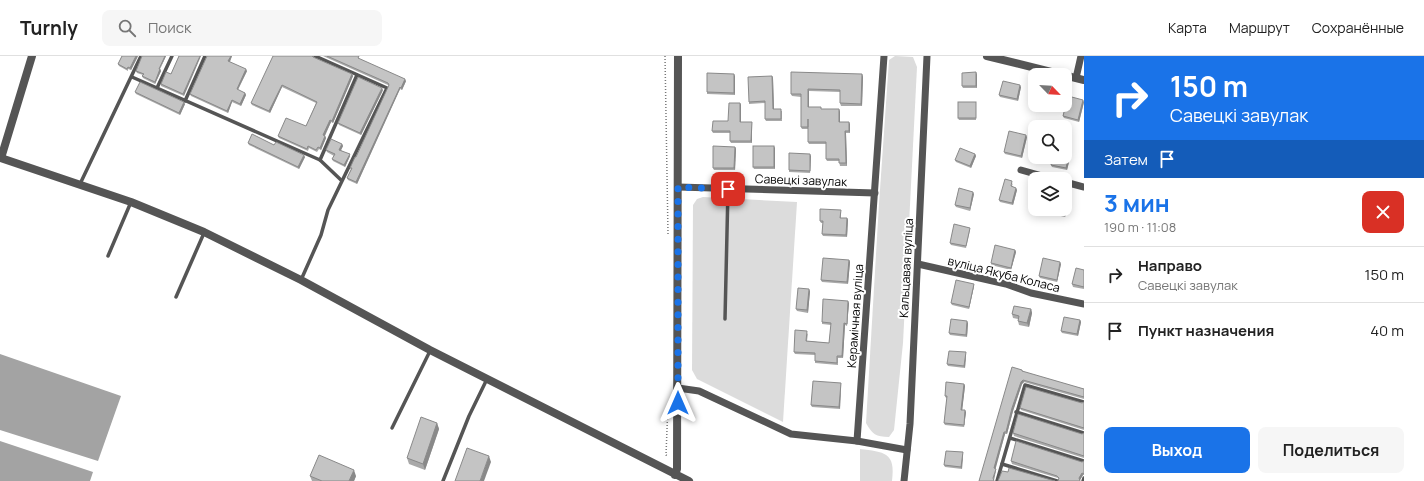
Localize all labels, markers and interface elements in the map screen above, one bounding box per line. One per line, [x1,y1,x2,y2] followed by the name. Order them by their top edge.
[102,10,382,46] search box
[20,15,78,41] text: Turnly
[116,17,138,39] icon: search
[148,17,191,38] text: Поиск
[1168,18,1207,37] text: Карта
[1229,18,1290,37] text: Маршрут
[1312,18,1404,37] text: Сохранённые
[1170,67,1248,105] text: 150 m
[1028,68,1072,112] north arrow
[1028,68,1072,216] map controls
[1104,72,1156,124] icon: right
[1170,103,1308,127] text: Савецкі завулак
[1028,120,1072,164] button: search
[1156,148,1178,170] icon: arrive
[1104,149,1148,170] text: Затем
[755,170,848,190] street label: Савецкі завулак
[711,172,745,206] pin
[1028,172,1072,216] button: layers
[717,178,739,200] icon: arrive
[1104,186,1170,219] text: 3 мин
[1362,191,1404,233] button: close
[895,218,917,318] street label: Кальцавая вуліца
[1104,218,1176,236] text: 190 m · 11:08
[946,252,1062,296] street label: вуліца Якуба Коласа
[1138,255,1202,276] text: Направо
[843,263,867,369] street label: Керамічная вуліца
[1104,264,1126,286] icon: right
[1365,264,1404,285] text: 150 m
[1138,276,1238,294] text: Савецкі завулак
[1104,320,1126,342] icon: arrive
[1138,320,1274,341] text: Пункт назначения
[1370,320,1404,341] text: 40 m
[657,382,699,424] position arrow
[1104,427,1250,473] button: Выход
[1258,427,1404,473] button: Поделиться

